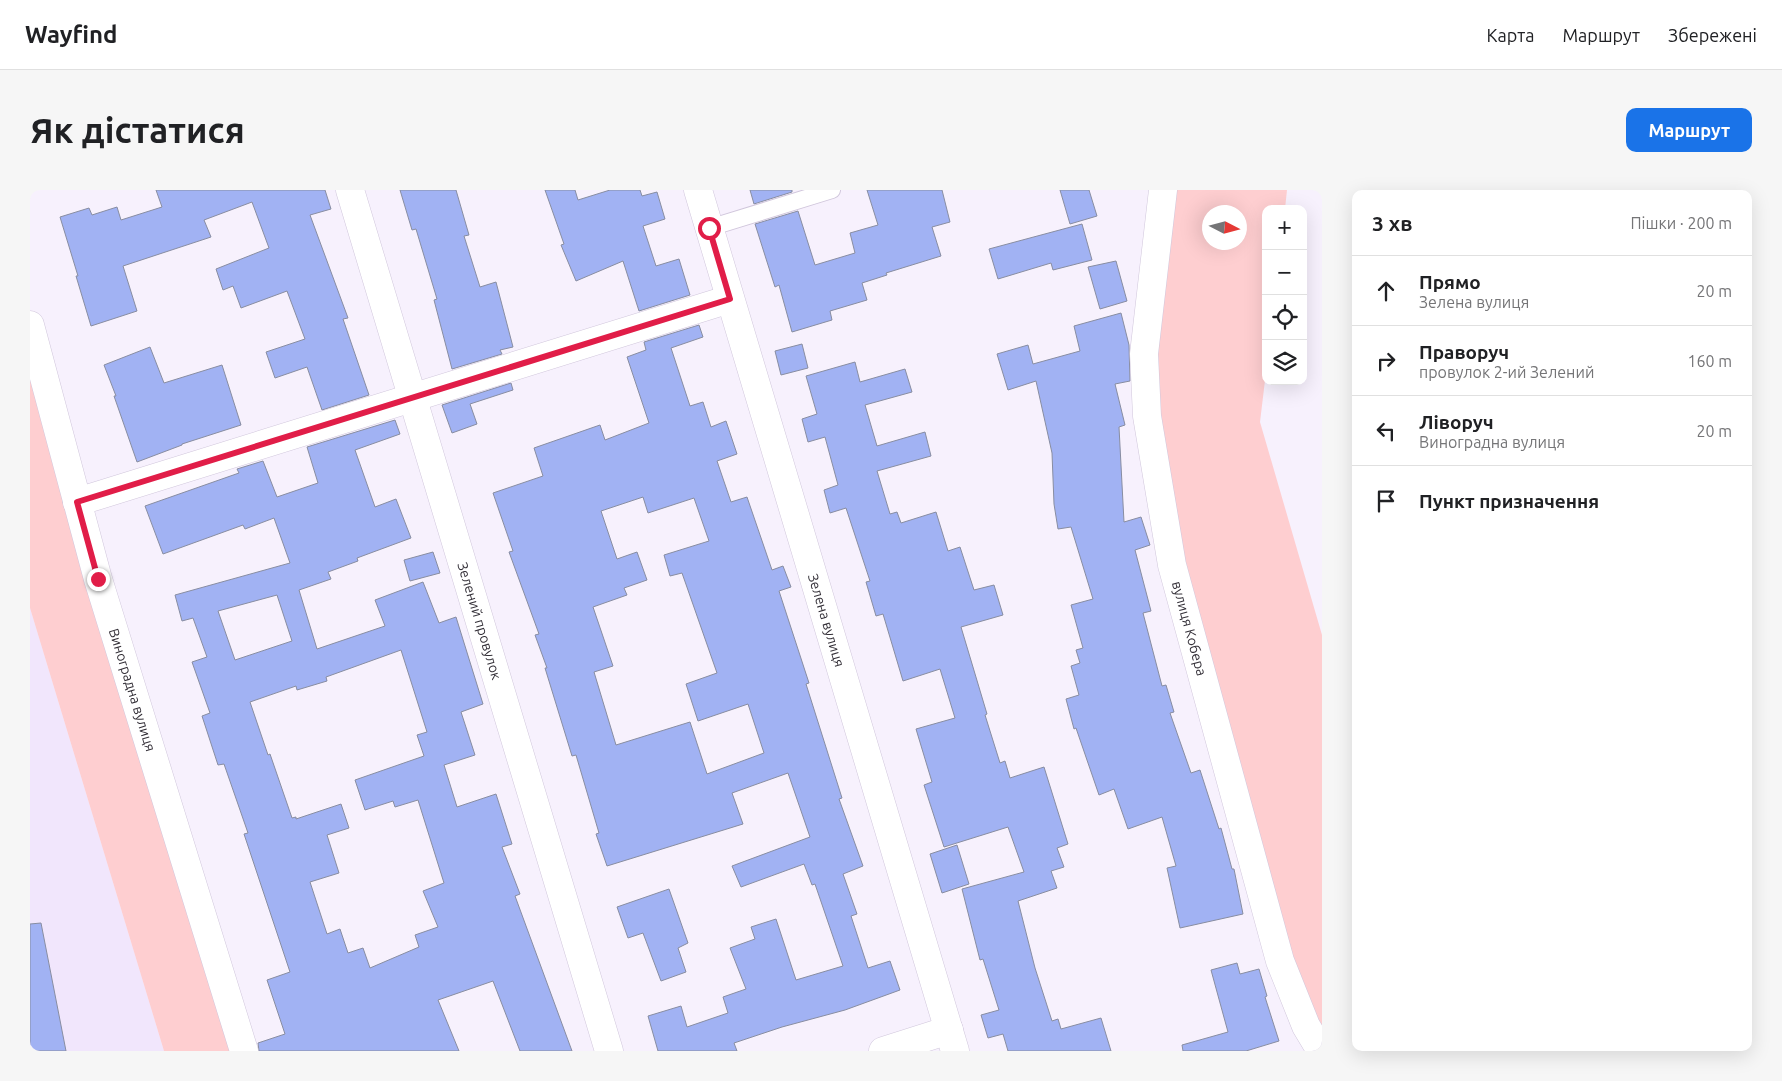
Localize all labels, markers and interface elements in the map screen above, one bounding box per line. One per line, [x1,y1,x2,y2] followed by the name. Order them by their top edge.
[25,21,117,48] text: Wayfind
[1486,25,1534,45] text: Карта
[1562,25,1640,45] text: Маршрут
[1668,25,1757,45] text: Збережені
[1626,108,1752,152] button: Маршрут
[30,110,245,150] text: Як дістатися
[1202,205,1247,250] north arrow
[1262,205,1307,385] map controls
[1262,205,1307,250] button: +
[1372,211,1413,235] text: 3 хв
[1631,214,1732,232] text: Пішки · 200 m
[698,217,721,240] route start
[1262,250,1307,295] button: −
[1419,271,1481,293] text: Прямо
[1372,277,1400,305] icon: ahead
[1696,282,1732,300] text: 20 m
[1419,293,1529,311] text: Зелена вулиця
[1262,295,1307,340] button: locate
[1262,340,1307,385] button: layers
[1419,341,1509,363] text: Праворуч
[1372,347,1400,375] icon: right
[1687,352,1732,370] text: 160 m
[1419,363,1594,381] text: провулок 2-ий Зелений
[1419,411,1493,433] text: Ліворуч
[1372,417,1400,445] icon: left
[1696,422,1732,440] text: 20 m
[1419,433,1565,451] text: Виноградна вулиця
[1372,487,1400,515] icon: arrive
[1419,490,1599,512] text: Пункт призначення
[454,560,505,682] street label: Зелений провулок
[87,568,110,591] route end
[805,572,848,669] street label: Зелена вулиця
[1169,579,1210,678] street label: вулиця Кобера
[106,626,159,753] street label: Виноградна вулиця

